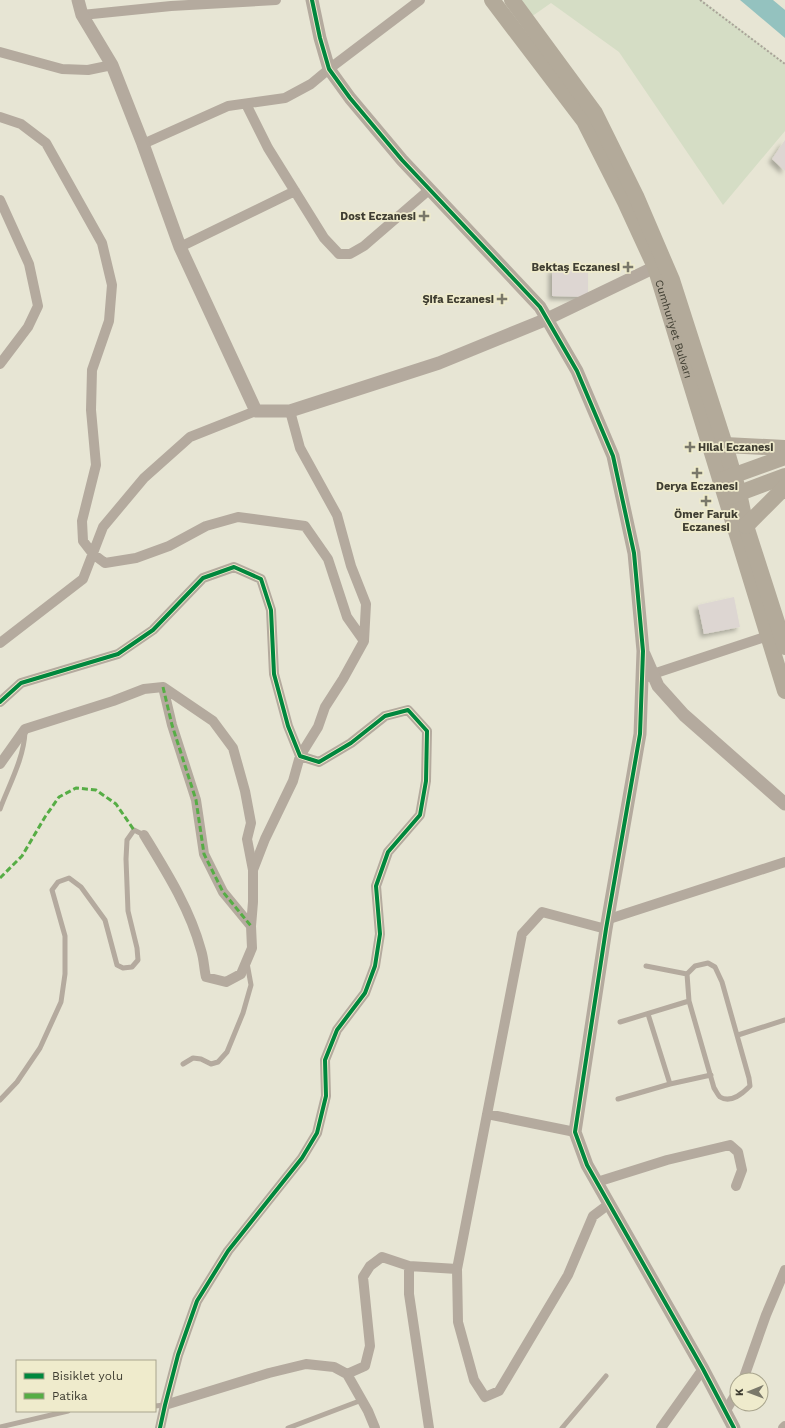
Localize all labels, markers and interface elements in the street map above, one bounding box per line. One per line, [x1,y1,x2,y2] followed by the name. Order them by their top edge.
[340,210,416,223] place label: Dost Eczanesi
[419,211,429,221] marker: Dost Eczanesi
[532,261,620,274] place label: Bektaş Eczanesi
[623,262,633,272] marker: Bektaş Eczanesi
[653,278,695,380] street label: Cumhuriyet Bulvarı
[422,293,494,306] place label: Şifa Eczanesi
[497,294,507,304] marker: Şifa Eczanesi
[698,441,773,454] place label: Hilal Eczanesi
[685,442,695,452] marker: Hilal Eczanesi
[692,468,702,478] marker: Derya Eczanesi
[656,480,738,493] place label: Derya Eczanesi
[701,496,711,506] marker: Ömer Faruk Eczanesi
[674,508,738,534] place label: Ömer Faruk Eczanesi
[16,1360,156,1412] legend
[52,1369,123,1383] text: Bisiklet yolu
[729,1372,769,1412] north arrow
[733,1388,746,1396] text: K
[52,1389,88,1403] text: Patika

